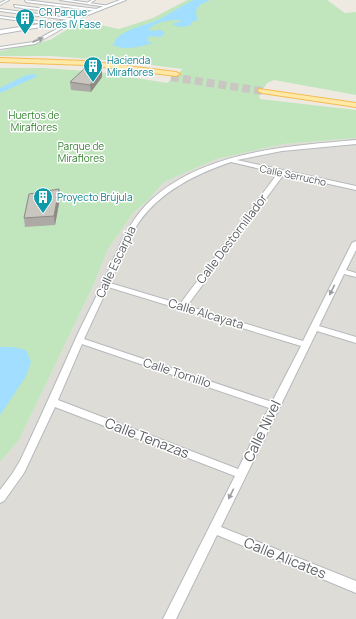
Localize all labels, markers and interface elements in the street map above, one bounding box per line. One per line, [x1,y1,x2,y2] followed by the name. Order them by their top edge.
[39,5,101,31] place label: CR Parque Flores IV Fase
[14,7,36,35] building icon: CR Parque Flores IV Fase
[32,37,44,44] one-way arrow
[107,53,153,79] place label: Hacienda Miraflores
[82,55,104,83] building icon: Hacienda Miraflores
[9,108,60,134] park label: Huertos de Miraflores
[58,139,104,165] park label: Parque de Miraflores
[258,161,328,189] street label: Calle Serrucho
[32,186,54,214] building icon: Proyecto Brújula
[57,190,132,204] place label: Proyecto Brújula
[192,190,271,287] street label: Calle Destornillador
[91,223,140,301] street label: Calle Escarpia
[329,284,335,296] one-way arrow
[166,294,246,333] street label: Calle Alcayata
[141,354,213,392] street label: Calle Tornillo
[238,397,285,465] street label: Calle Nivel
[102,413,192,462] street label: Calle Tenazas
[228,489,234,500] one-way arrow
[241,532,329,583] street label: Calle Alicates

